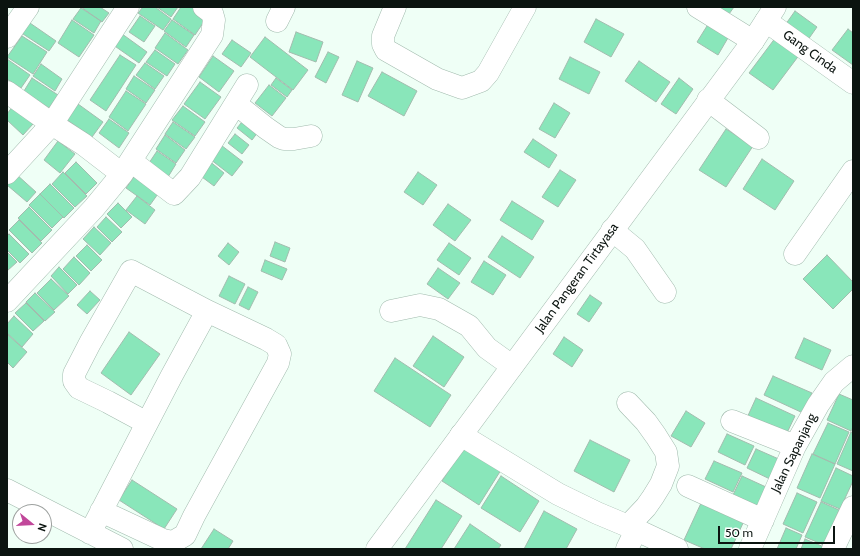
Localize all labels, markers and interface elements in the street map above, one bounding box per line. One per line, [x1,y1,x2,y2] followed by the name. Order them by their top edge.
[780,27,840,77] street label: Gang Cinda
[532,220,622,336] street label: Jalan Pangeran Tirtayasa
[768,411,820,495] street label: Jalan Sapanjang
[12,504,52,544] north arrow
[720,518,837,544] scale bar
[35,522,50,533] text: N
[725,525,753,540] text: 50 m

